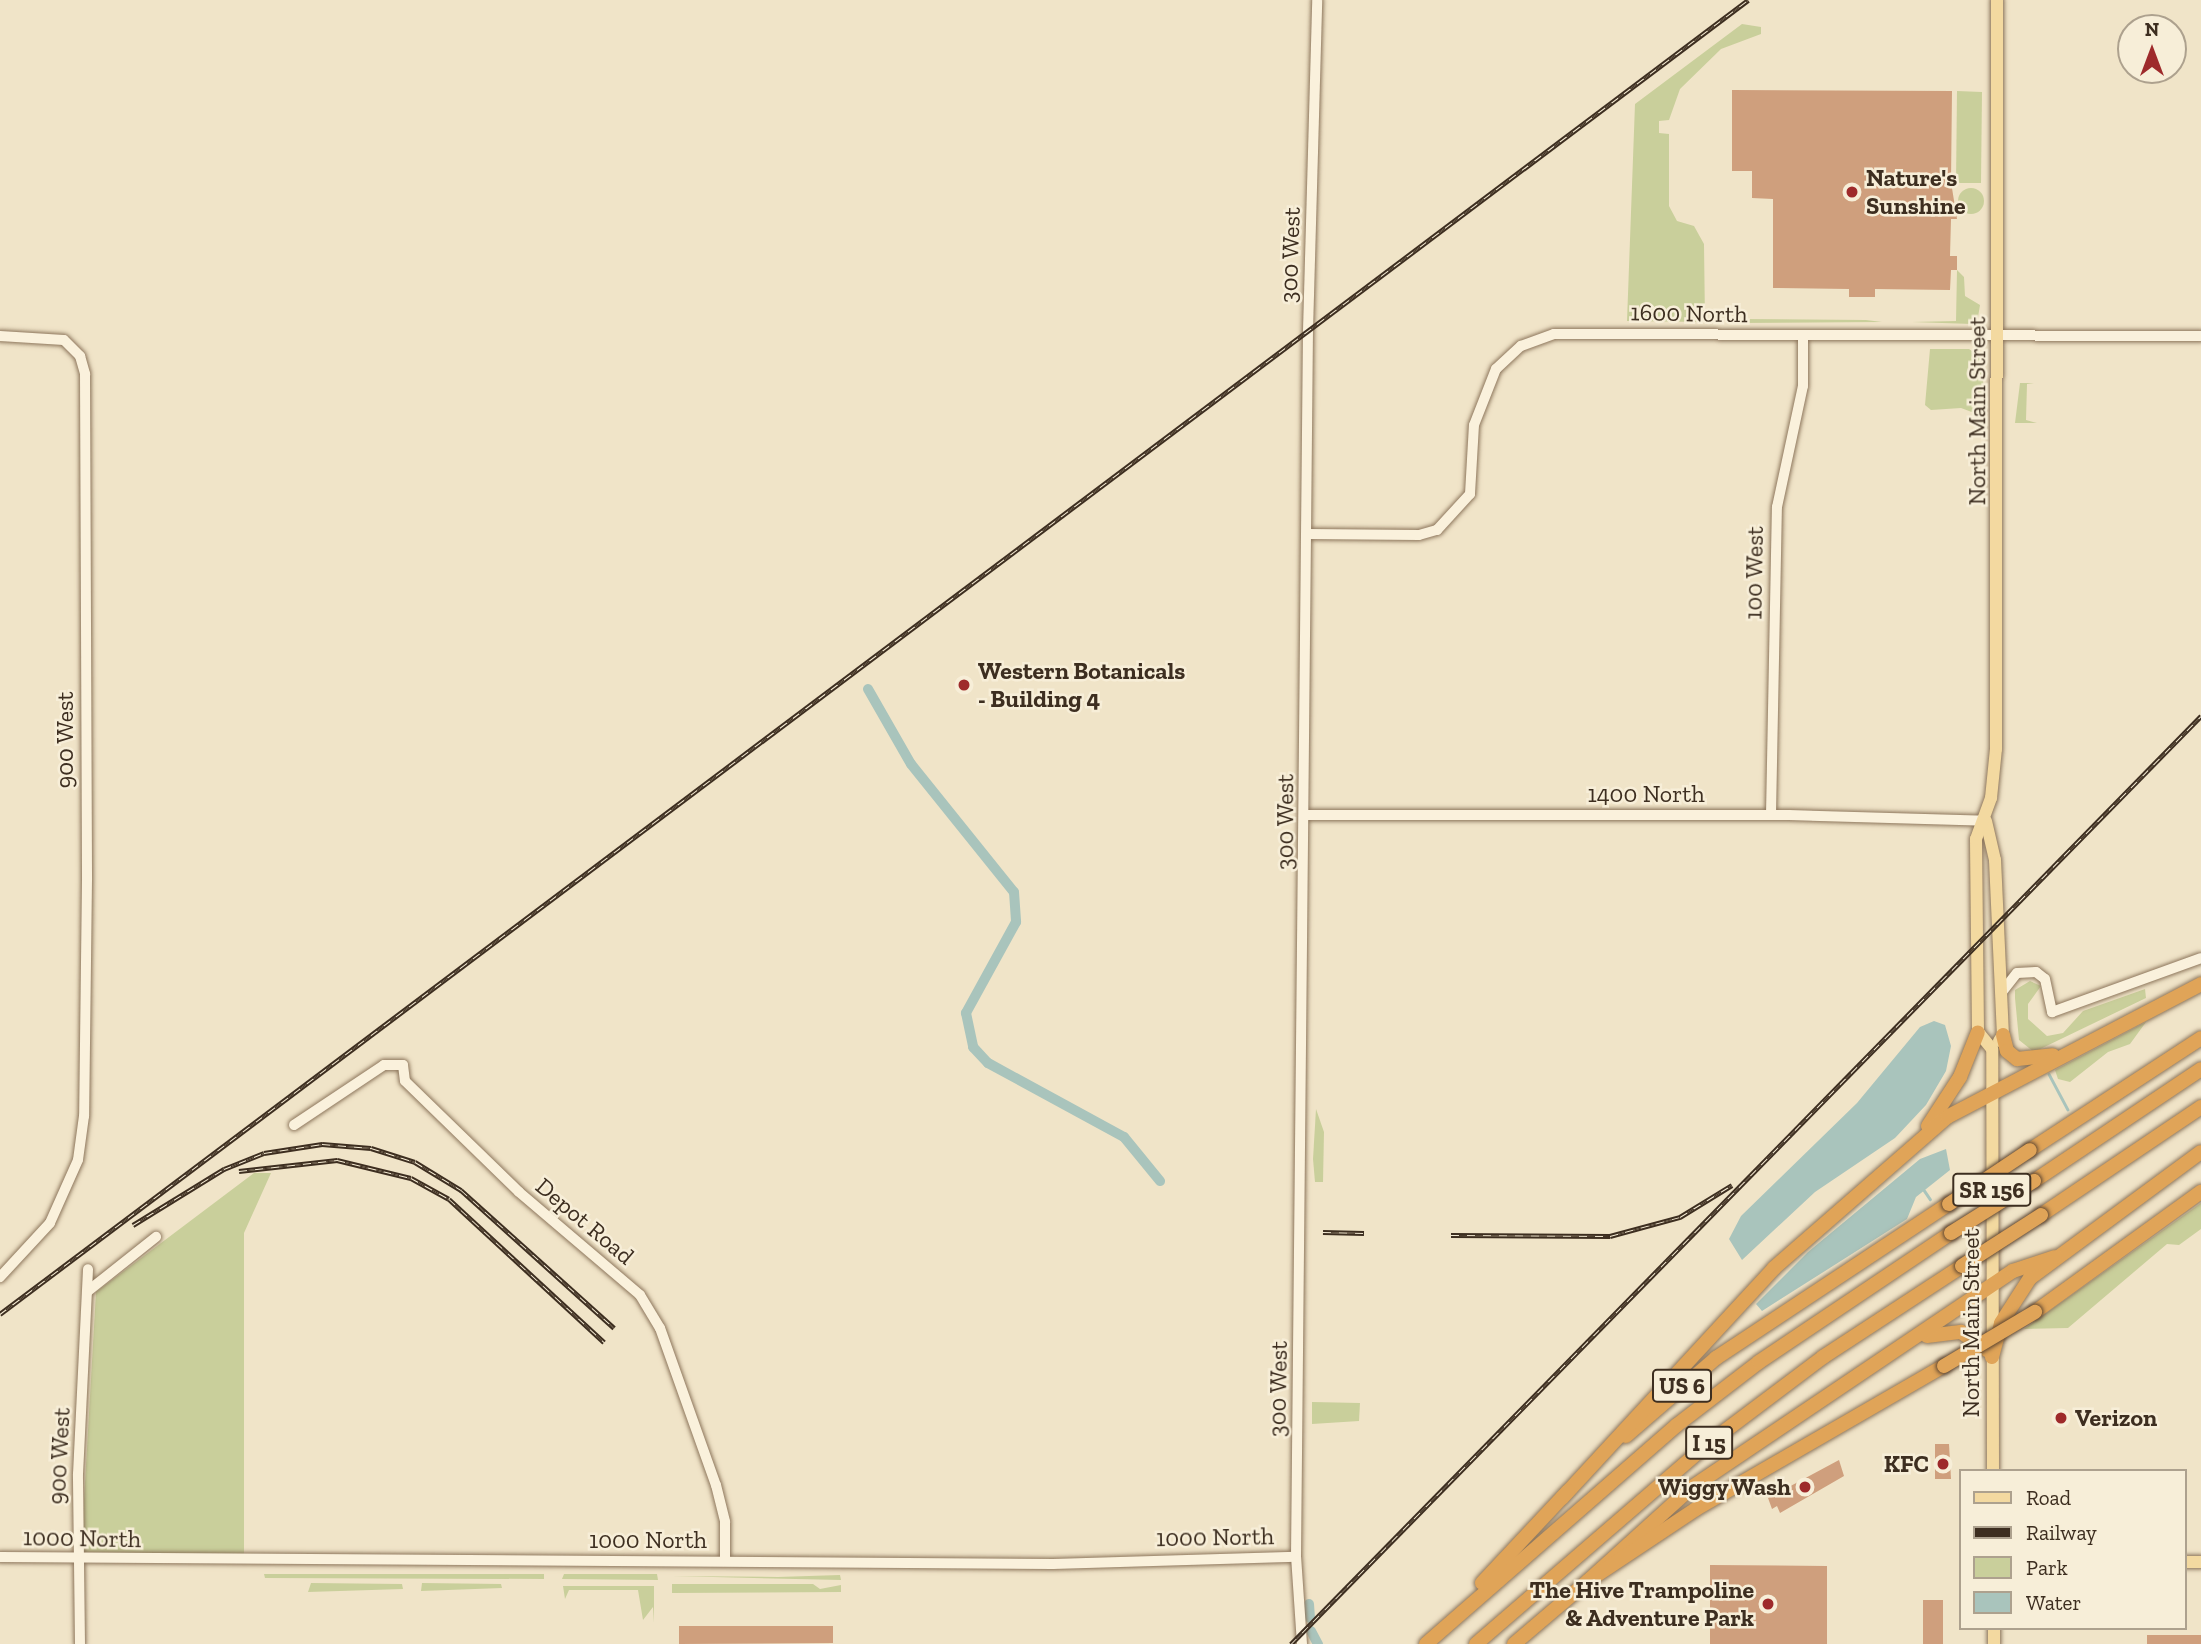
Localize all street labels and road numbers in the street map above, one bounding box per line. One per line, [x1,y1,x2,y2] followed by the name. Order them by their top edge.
[1274,206,1306,304] street label: 300 West
[1630,298,1748,328] street label: 1600 North
[1963,316,1991,506] street label: North Main Street
[1739,526,1769,620] street label: 100 West
[51,691,79,789] street label: 900 West
[1271,774,1299,870] street label: 300 West
[1587,780,1705,808] street label: 1400 North
[1952,1170,2032,1210] road number: SR 156
[530,1172,640,1270] street label: Depot Road
[1957,1228,1985,1418] street label: North Main Street
[1263,1340,1293,1438] street label: 300 West
[1650,1366,1714,1406] road number: US 6
[42,1406,76,1506] street label: 900 West
[1684,1424,1734,1462] road number: I 15
[1156,1522,1274,1552] street label: 1000 North
[23,1523,141,1553] street label: 1000 North
[589,1526,707,1554] street label: 1000 North

